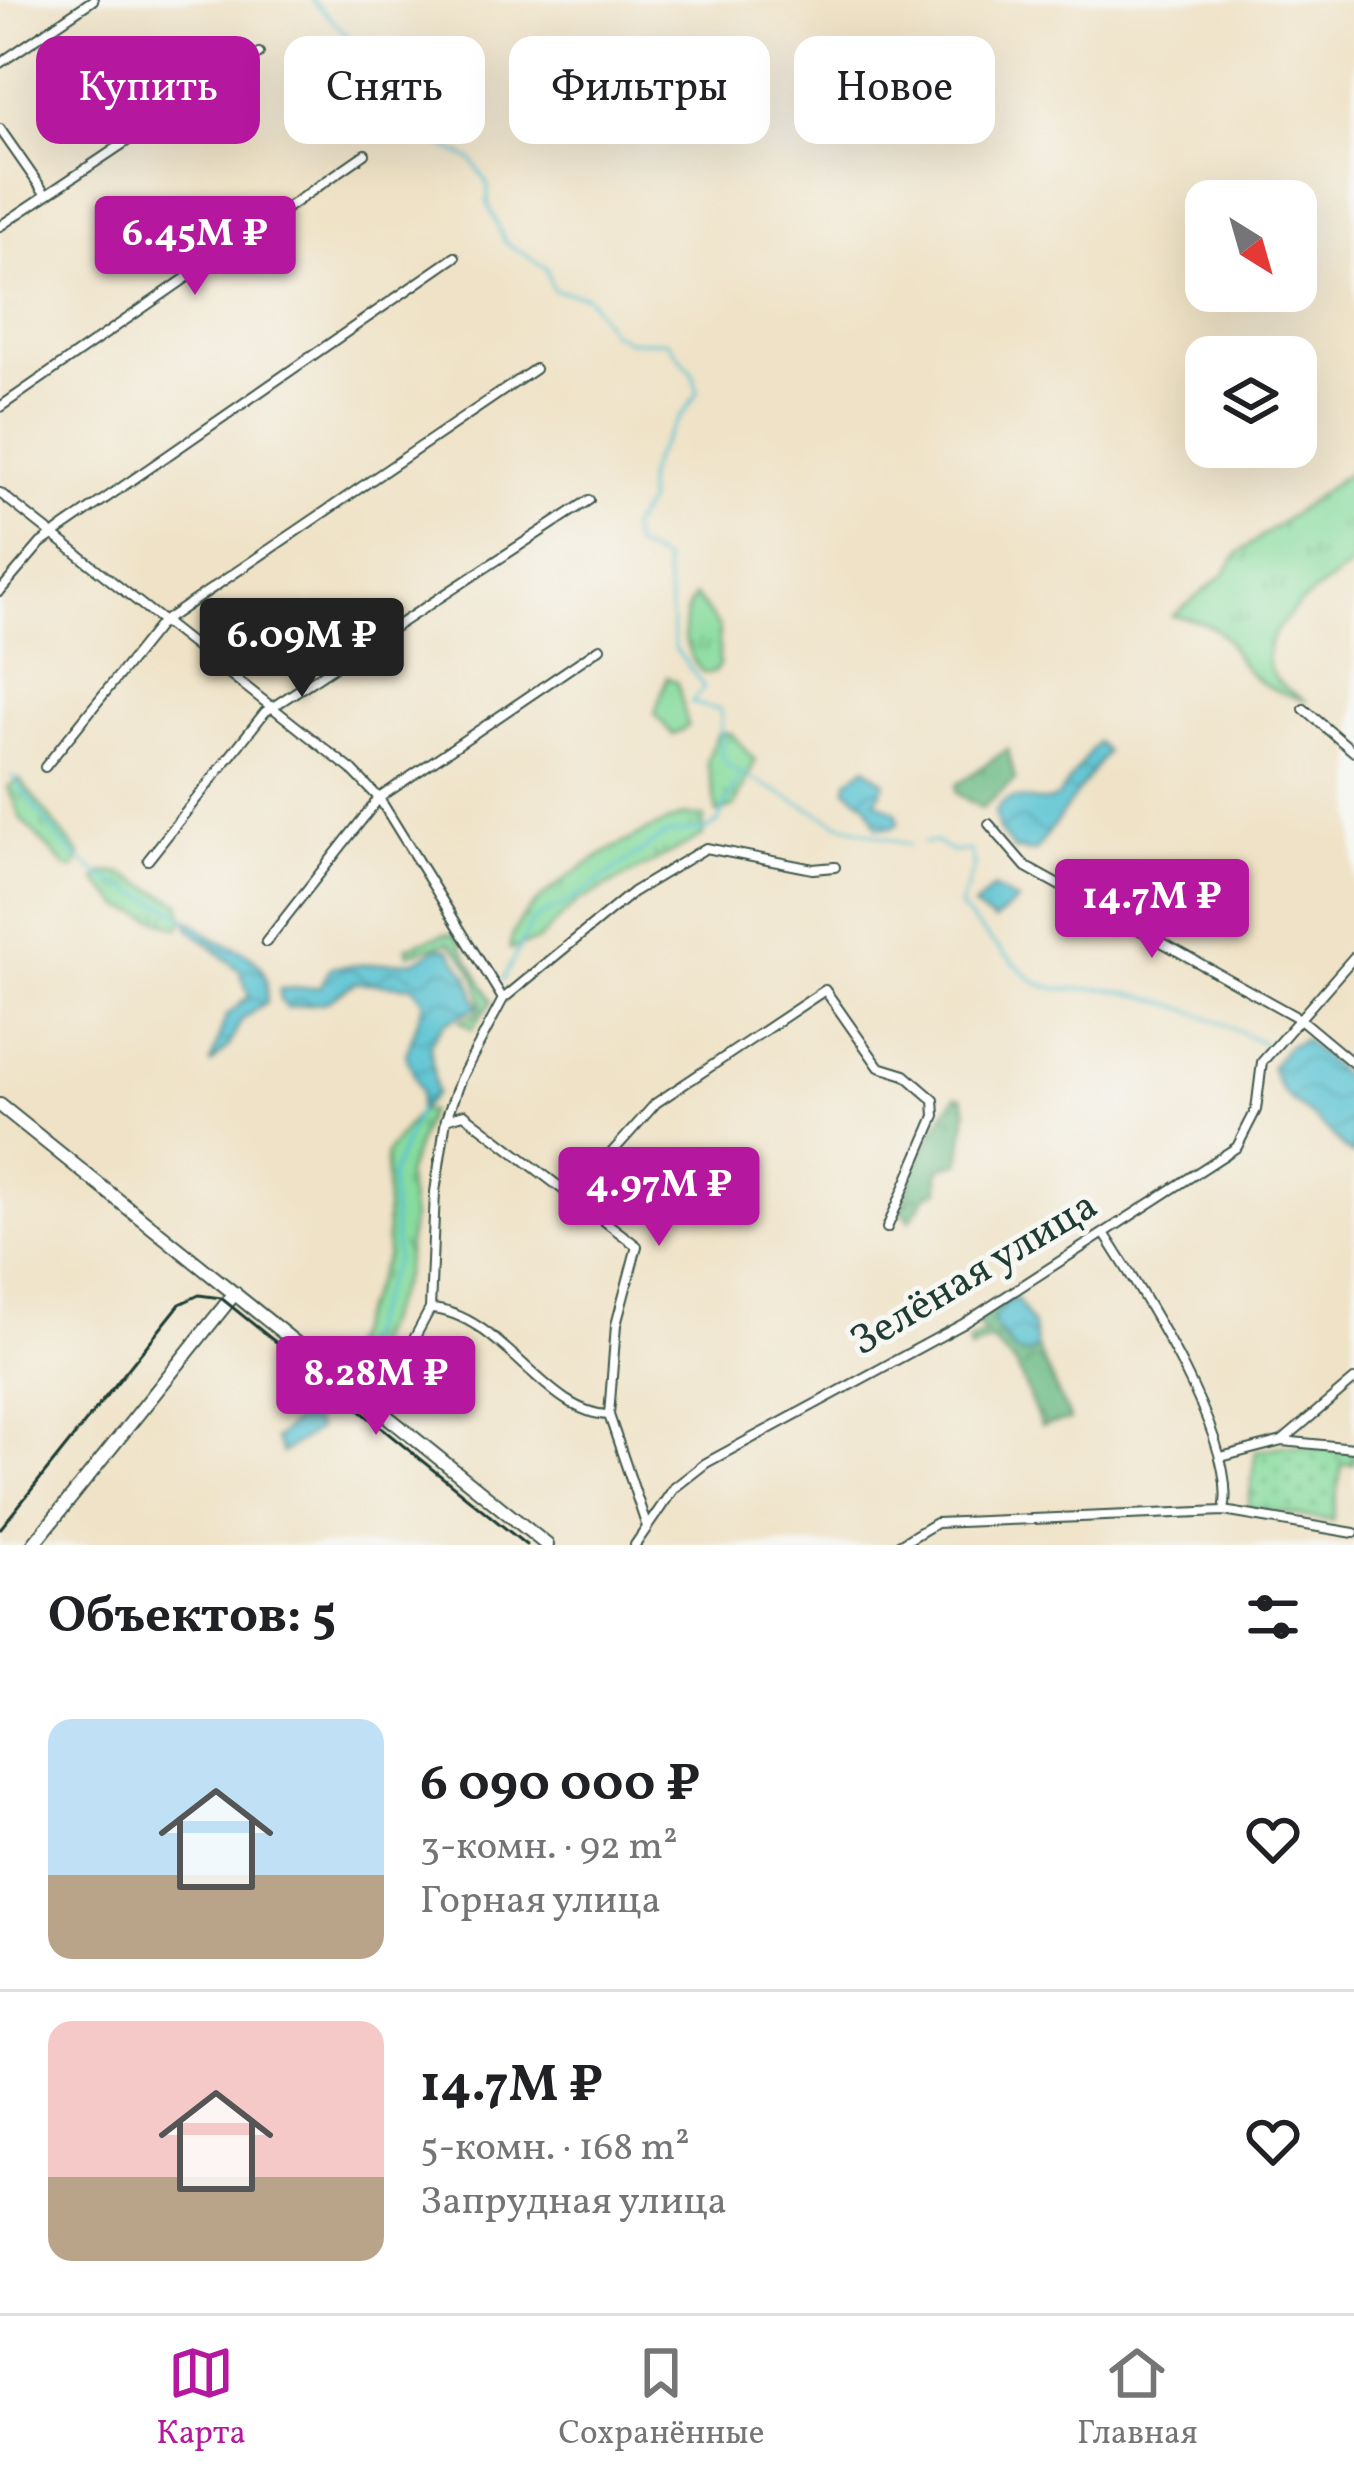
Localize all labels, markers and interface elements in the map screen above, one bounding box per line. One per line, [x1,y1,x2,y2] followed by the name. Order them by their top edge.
[36,36,260,144] chip: Купить
[284,36,485,144] chip: Снять
[509,36,770,144] chip: Фильтры
[794,36,995,144] chip: Новое
[1185,180,1317,312] north arrow
[1185,180,1317,468] map controls
[84,196,306,298] pin: 6.45M ₽
[122,208,268,262] text: 6.45M ₽
[1185,336,1317,468] button: layers
[191,598,413,700] pin: 6.09M ₽
[227,610,377,664] text: 6.09M ₽
[1041,859,1263,961] pin: 14.7M ₽
[1082,871,1222,925] text: 14.7M ₽
[548,1147,770,1249] pin: 4.97M ₽
[585,1159,733,1213] text: 4.97M ₽
[840,1178,1110,1372] street label: Зелёная улица
[265,1336,487,1438] pin: 8.28M ₽
[303,1348,449,1402] text: 8.28M ₽
[48,1582,336,1653] text: Объектов: 5
[1240,1584,1306,1650] icon: filters
[420,1750,701,1821] text: 6 090 000 ₽
[144,1767,288,1911] icon: home
[1240,1806,1306,1872] icon: heart
[420,1821,678,1875] text: 3-комн. · 92 m²
[420,1875,661,1929] text: Горная улица
[420,2051,603,2122] text: 14.7M ₽
[144,2069,288,2213] icon: home
[1240,2108,1306,2174] icon: heart
[420,2122,690,2176] text: 5-комн. · 168 m²
[420,2176,727,2230] text: Запрудная улица
[156,2340,246,2458] tab: Карта
[558,2340,764,2458] tab: Сохранённые
[1077,2340,1198,2458] tab: Главная

